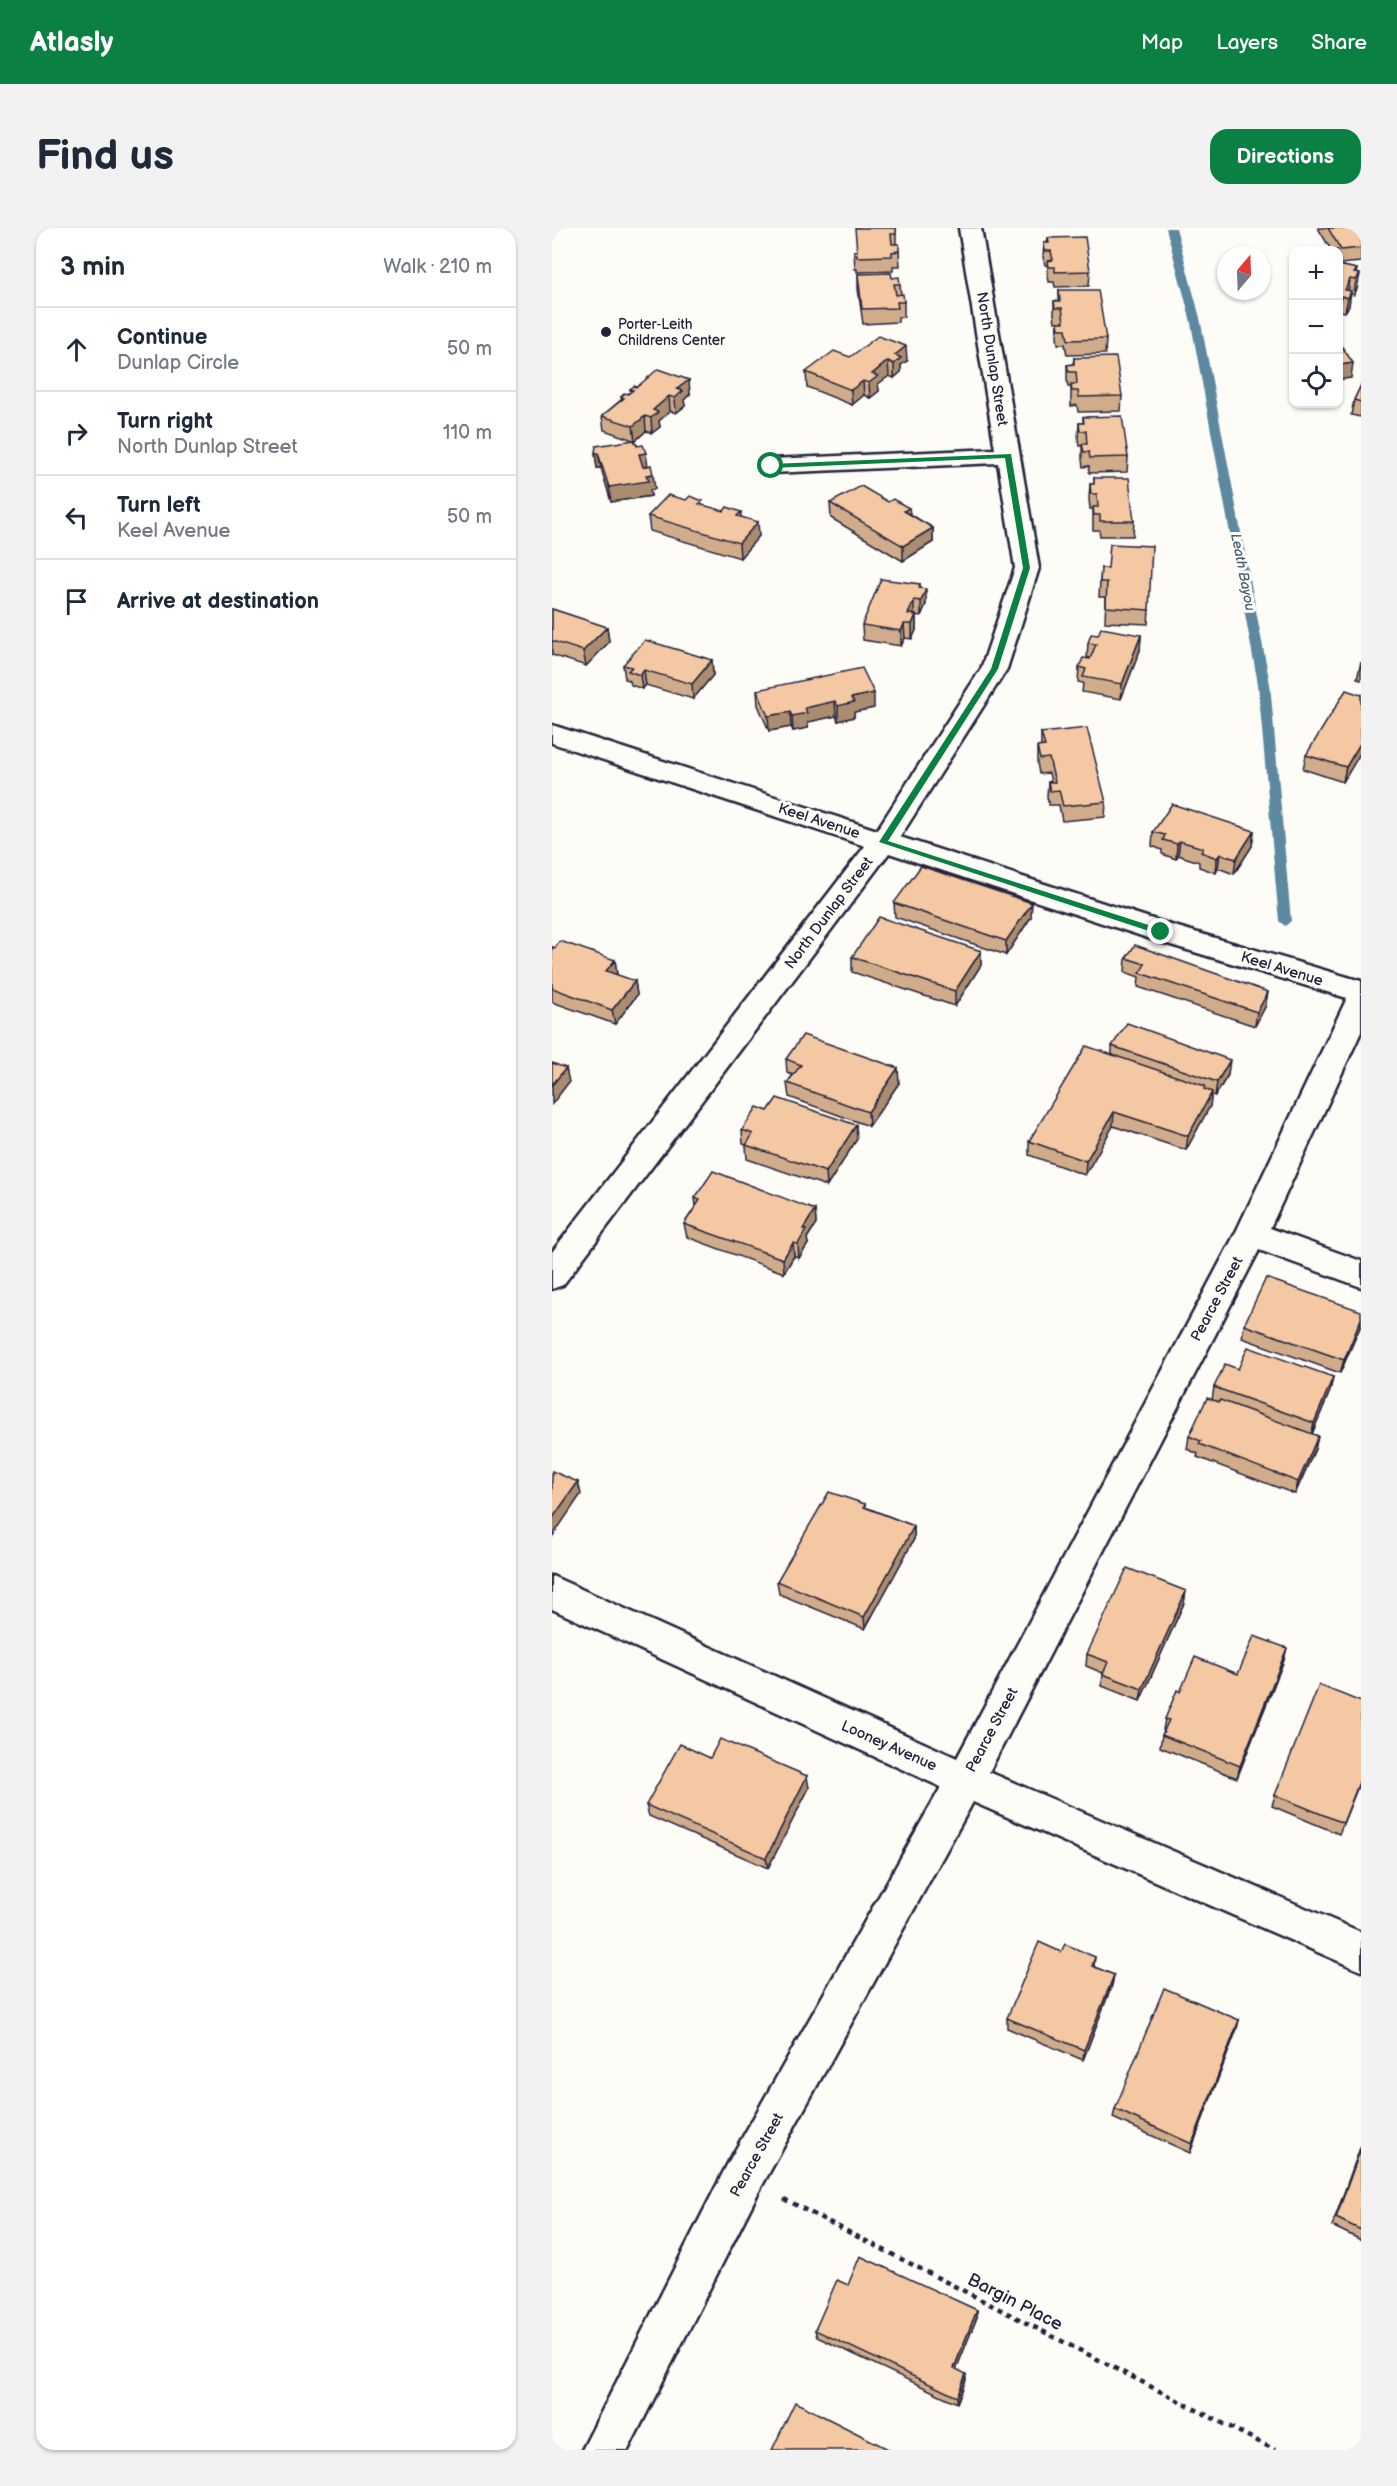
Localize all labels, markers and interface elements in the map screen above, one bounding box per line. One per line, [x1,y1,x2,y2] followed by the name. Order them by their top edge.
[30,26,113,59] text: Atlasly
[1141,30,1183,55] text: Map
[1216,30,1278,55] text: Layers
[1311,30,1367,55] text: Share
[1210,129,1361,184] button: Directions
[36,131,174,182] text: Find us
[1217,246,1271,300] north arrow
[1289,246,1343,408] map controls
[1289,246,1343,300] button: +
[60,252,125,283] text: 3 min
[383,255,492,279] text: Walk · 210 m
[972,291,1012,428] street label: North Dunlap Street
[1289,300,1343,354] button: −
[618,316,726,349] place label: Porter-Leith Childrens Center
[117,324,207,351] text: Continue
[599,325,613,339] marker: Porter-Leith Childrens Center
[60,333,93,366] icon: ahead
[447,337,492,361] text: 50 m
[117,351,239,375] text: Dunlap Circle
[1289,354,1343,408] button: locate
[117,408,213,435] text: Turn right
[60,417,93,450] icon: right
[443,421,492,445] text: 110 m
[117,435,298,459] text: North Dunlap Street
[757,452,783,478] route start
[117,492,201,519] text: Turn left
[60,501,93,534] icon: left
[447,505,492,529] text: 50 m
[117,519,230,543] text: Keel Avenue
[1227,532,1259,612] water label: Leath Bayou
[60,585,93,618] icon: arrive
[117,588,319,615] text: Arrive at destination
[776,799,862,843] street label: Keel Avenue
[781,853,878,973] street label: North Dunlap Street
[1147,918,1173,944] route end
[1239,947,1326,991] street label: Keel Avenue
[1187,1253,1247,1345] street label: Pearce Street
[962,1684,1022,1776] street label: Pearce Street
[838,1716,940,1776] street label: Looney Avenue
[726,2109,788,2200] street label: Pearce Street
[964,2269,1066,2335] street label: Bargin Place

